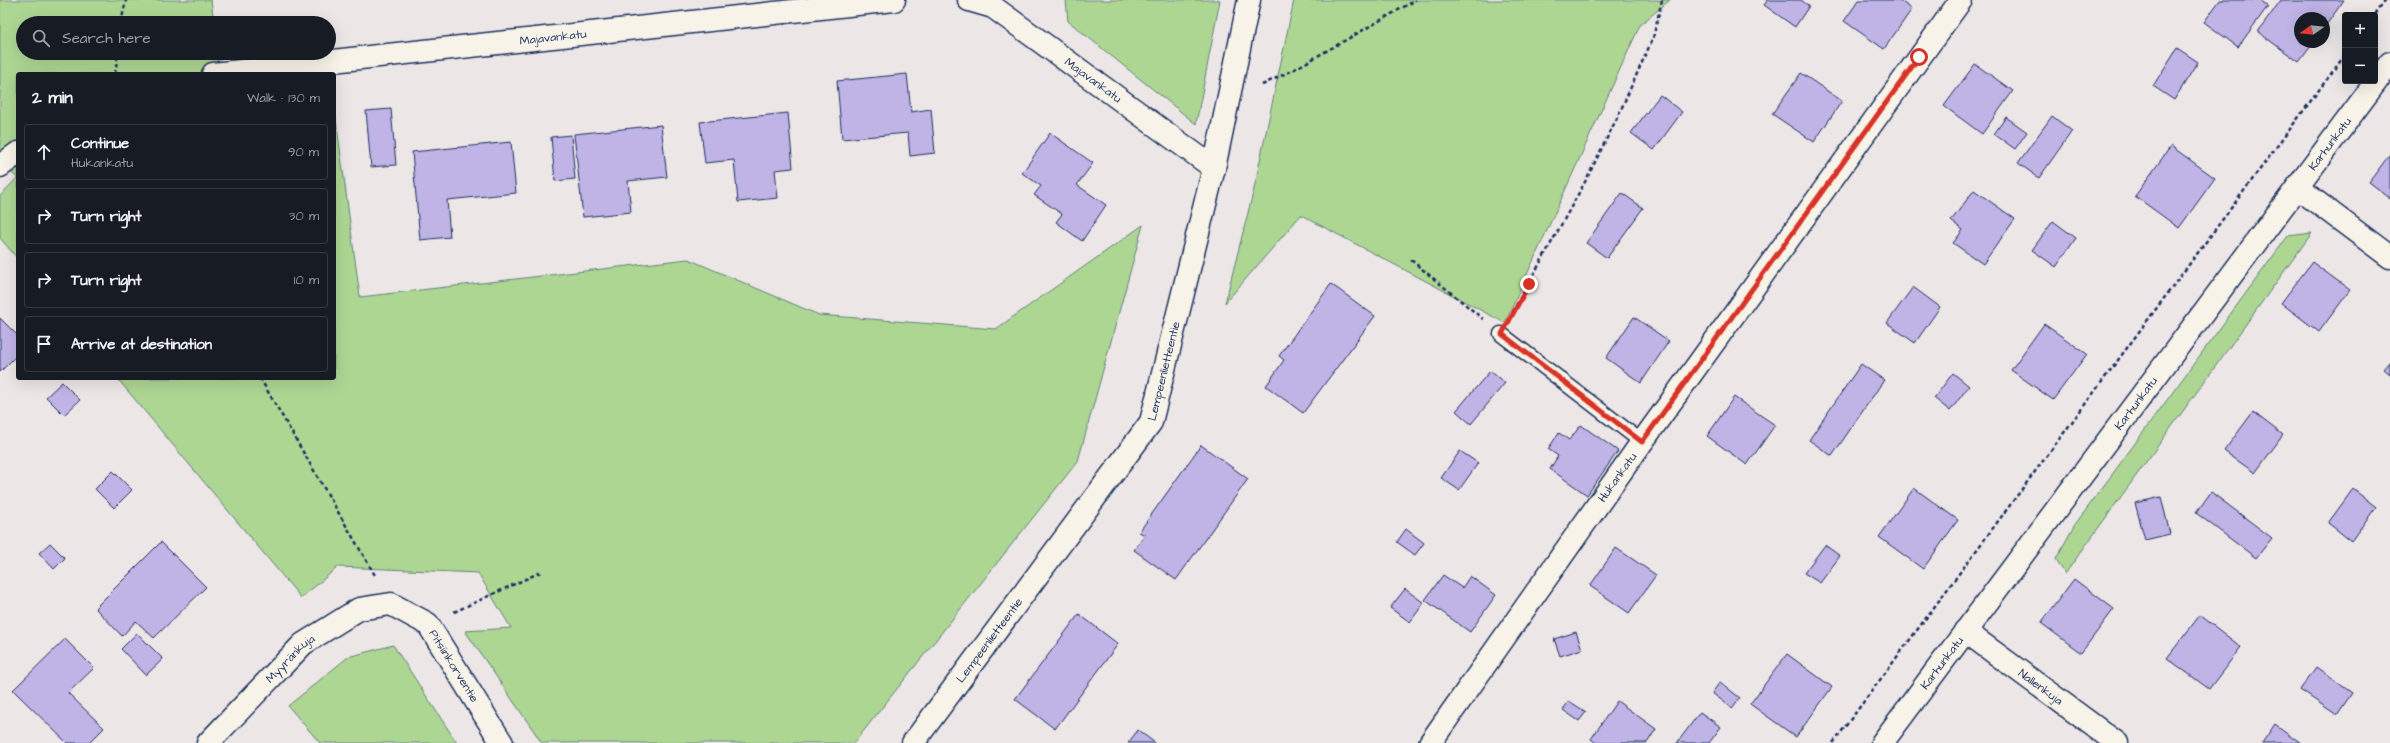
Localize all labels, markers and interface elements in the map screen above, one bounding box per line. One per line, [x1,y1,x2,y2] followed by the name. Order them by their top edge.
[2294,12,2330,48] north arrow
[2342,12,2378,84] map controls
[2342,12,2378,48] button: +
[16,16,336,60] search box
[519,25,587,49] street label: Majavankatu
[30,27,52,49] icon: search
[62,28,151,49] text: Search here
[1910,48,1928,66] route start
[2342,48,2378,84] button: −
[1061,53,1125,107] street label: Majavankatu
[32,86,73,110] text: 2 min
[247,89,320,107] text: Walk · 130 m
[2304,114,2355,174] street label: Karhunkatu
[71,133,129,154] text: Continue
[33,141,55,163] icon: ahead
[288,143,319,161] text: 90 m
[71,154,133,172] text: Hukankatu
[33,205,55,227] icon: right
[71,206,142,227] text: Turn right
[289,207,319,225] text: 30 m
[33,269,55,291] icon: right
[71,270,142,291] text: Turn right
[294,271,319,289] text: 10 m
[1520,275,1538,293] route end
[1143,319,1184,423] street label: Lempeenlietteentie
[33,333,55,355] icon: arrive
[71,334,212,355] text: Arrive at destination
[2110,373,2161,433] street label: Karhunkatu
[1594,449,1641,506] street label: Hukankatu
[952,594,1027,686] street label: Lempeenlietteentie
[425,626,483,706] street label: Pitsiinkorventie
[262,630,318,687] street label: Myyränkuja
[1916,633,1967,693] street label: Karhunkatu
[2015,665,2067,709] street label: Nallenkuja

